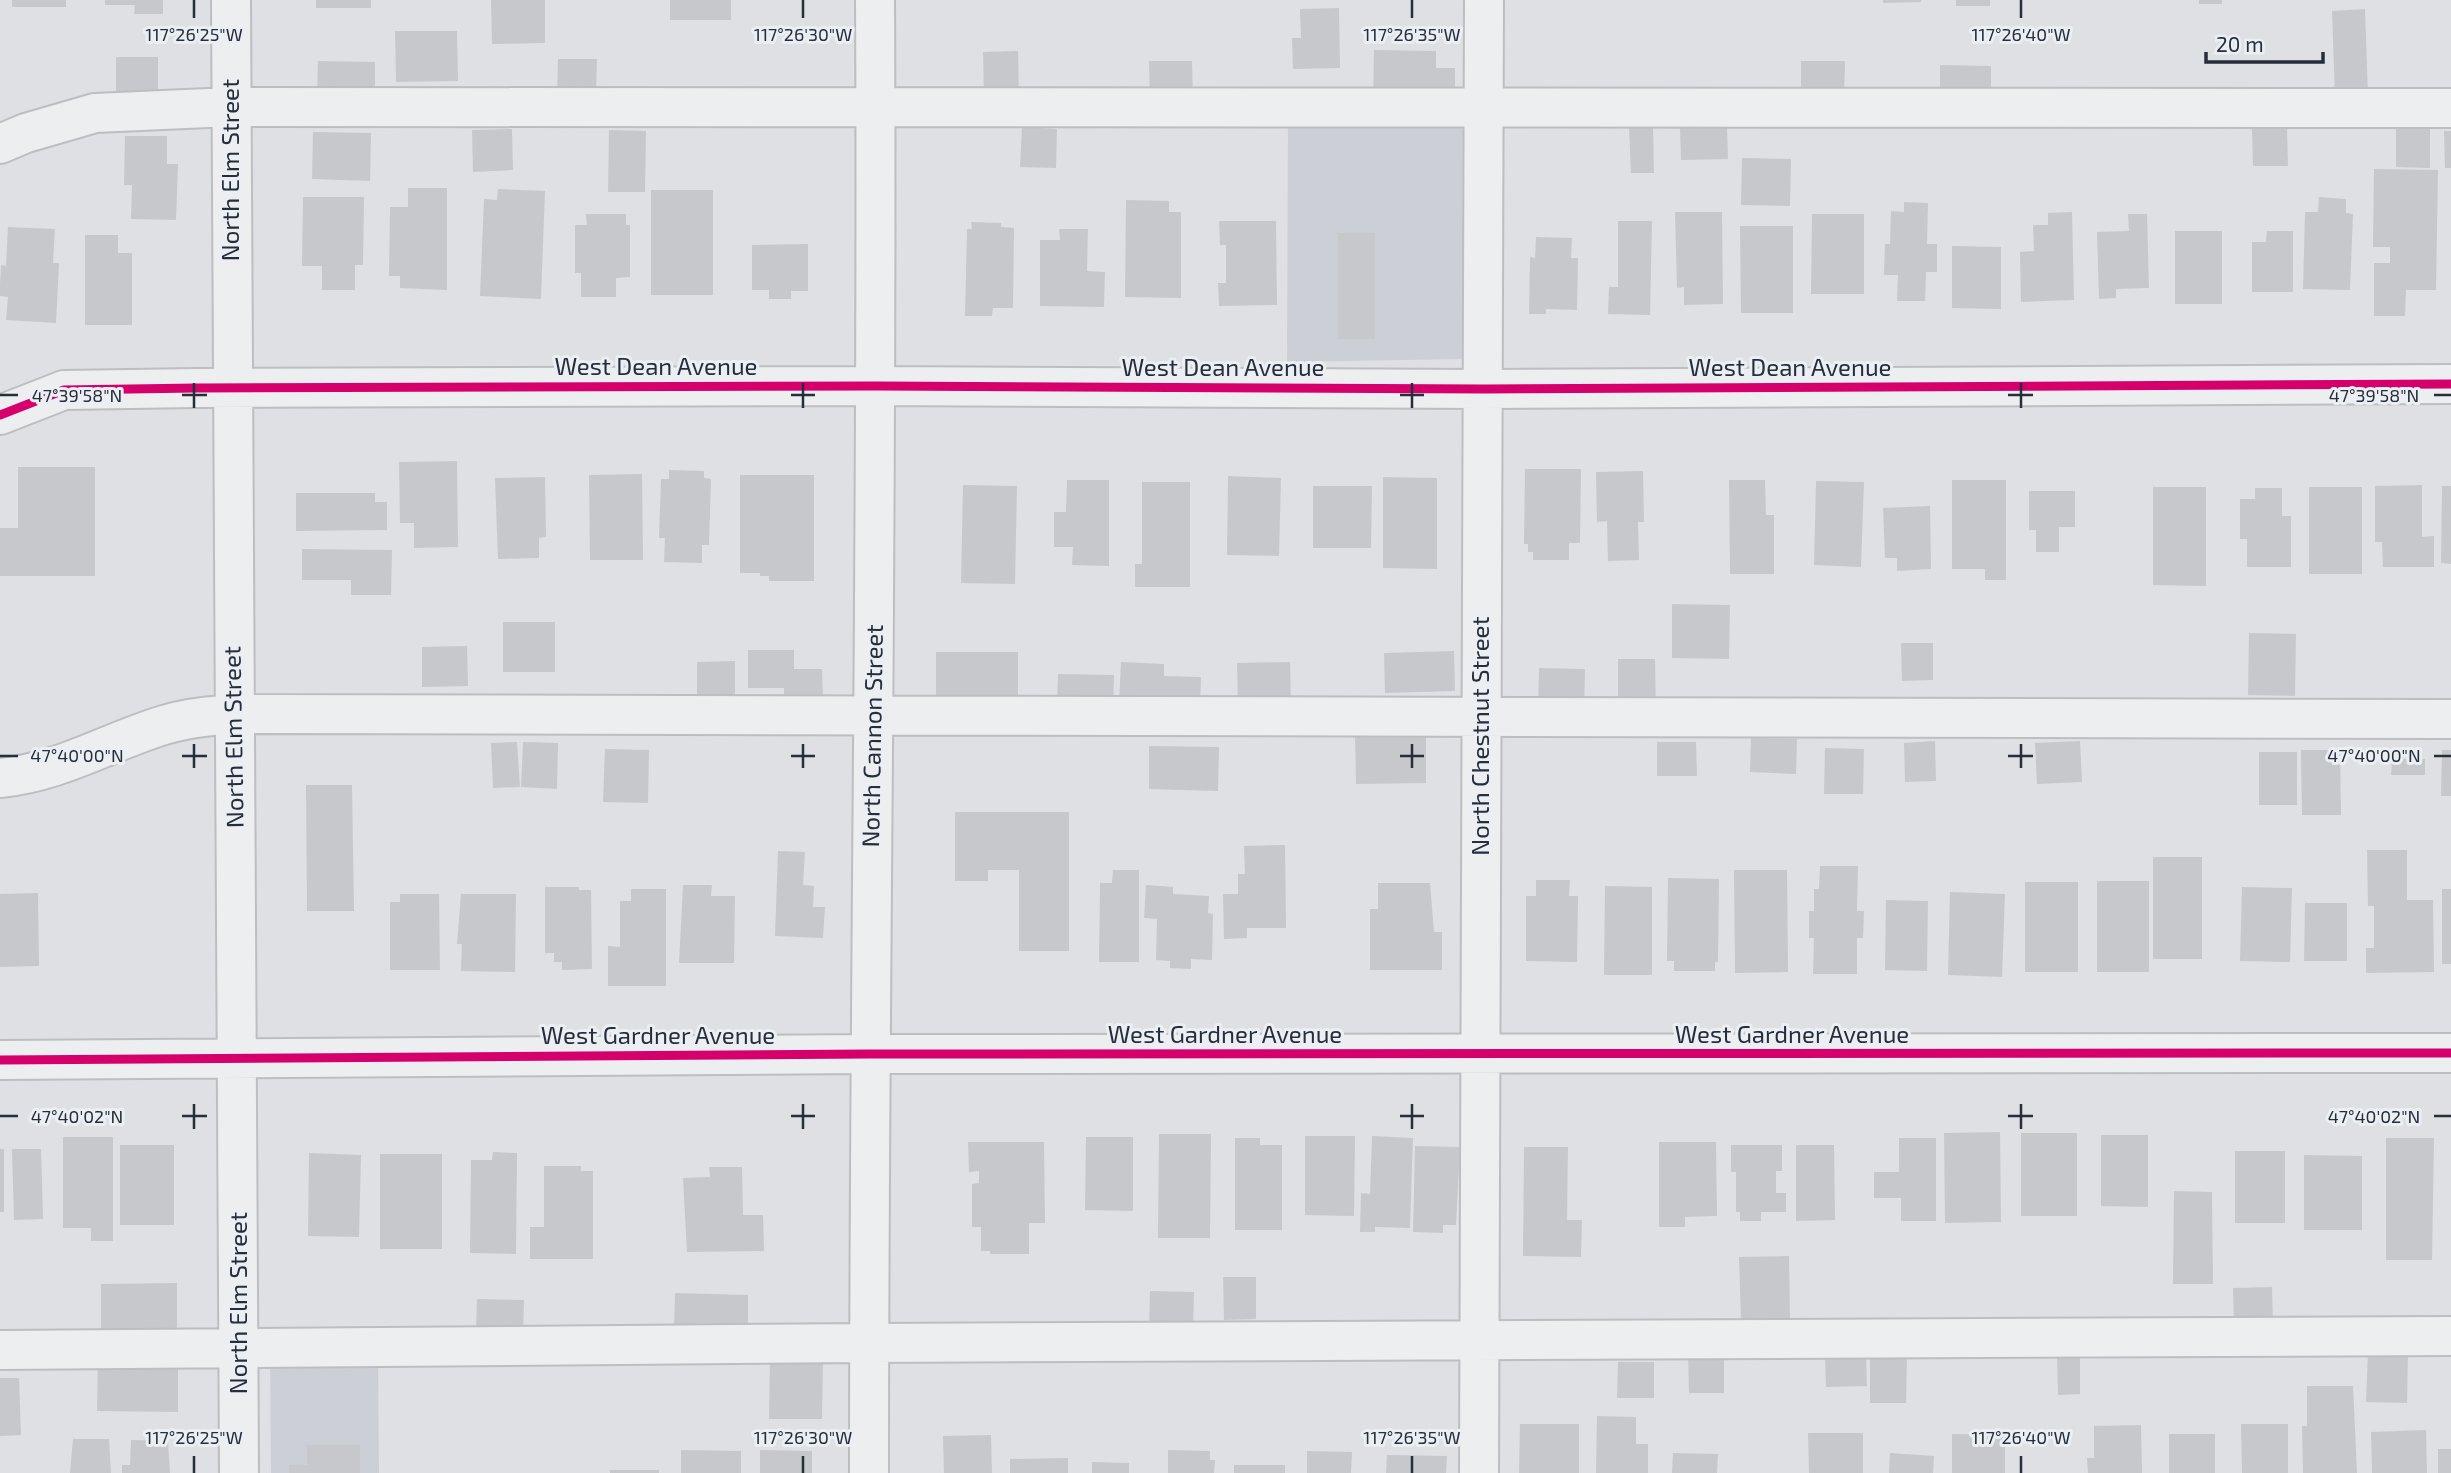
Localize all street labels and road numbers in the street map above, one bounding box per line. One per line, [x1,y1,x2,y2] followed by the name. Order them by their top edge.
[215,79,244,261] street label: North Elm Street
[554,351,758,380] street label: West Dean Avenue
[1121,352,1325,381] street label: West Dean Avenue
[1688,352,1892,381] street label: West Dean Avenue
[1465,616,1494,856] street label: North Chestnut Street
[855,624,888,848] street label: North Cannon Street
[216,646,249,828] street label: North Elm Street
[1108,1019,1342,1048] street label: West Gardner Avenue
[1675,1019,1909,1048] street label: West Gardner Avenue
[541,1020,775,1049] street label: West Gardner Avenue
[223,1212,252,1394] street label: North Elm Street

